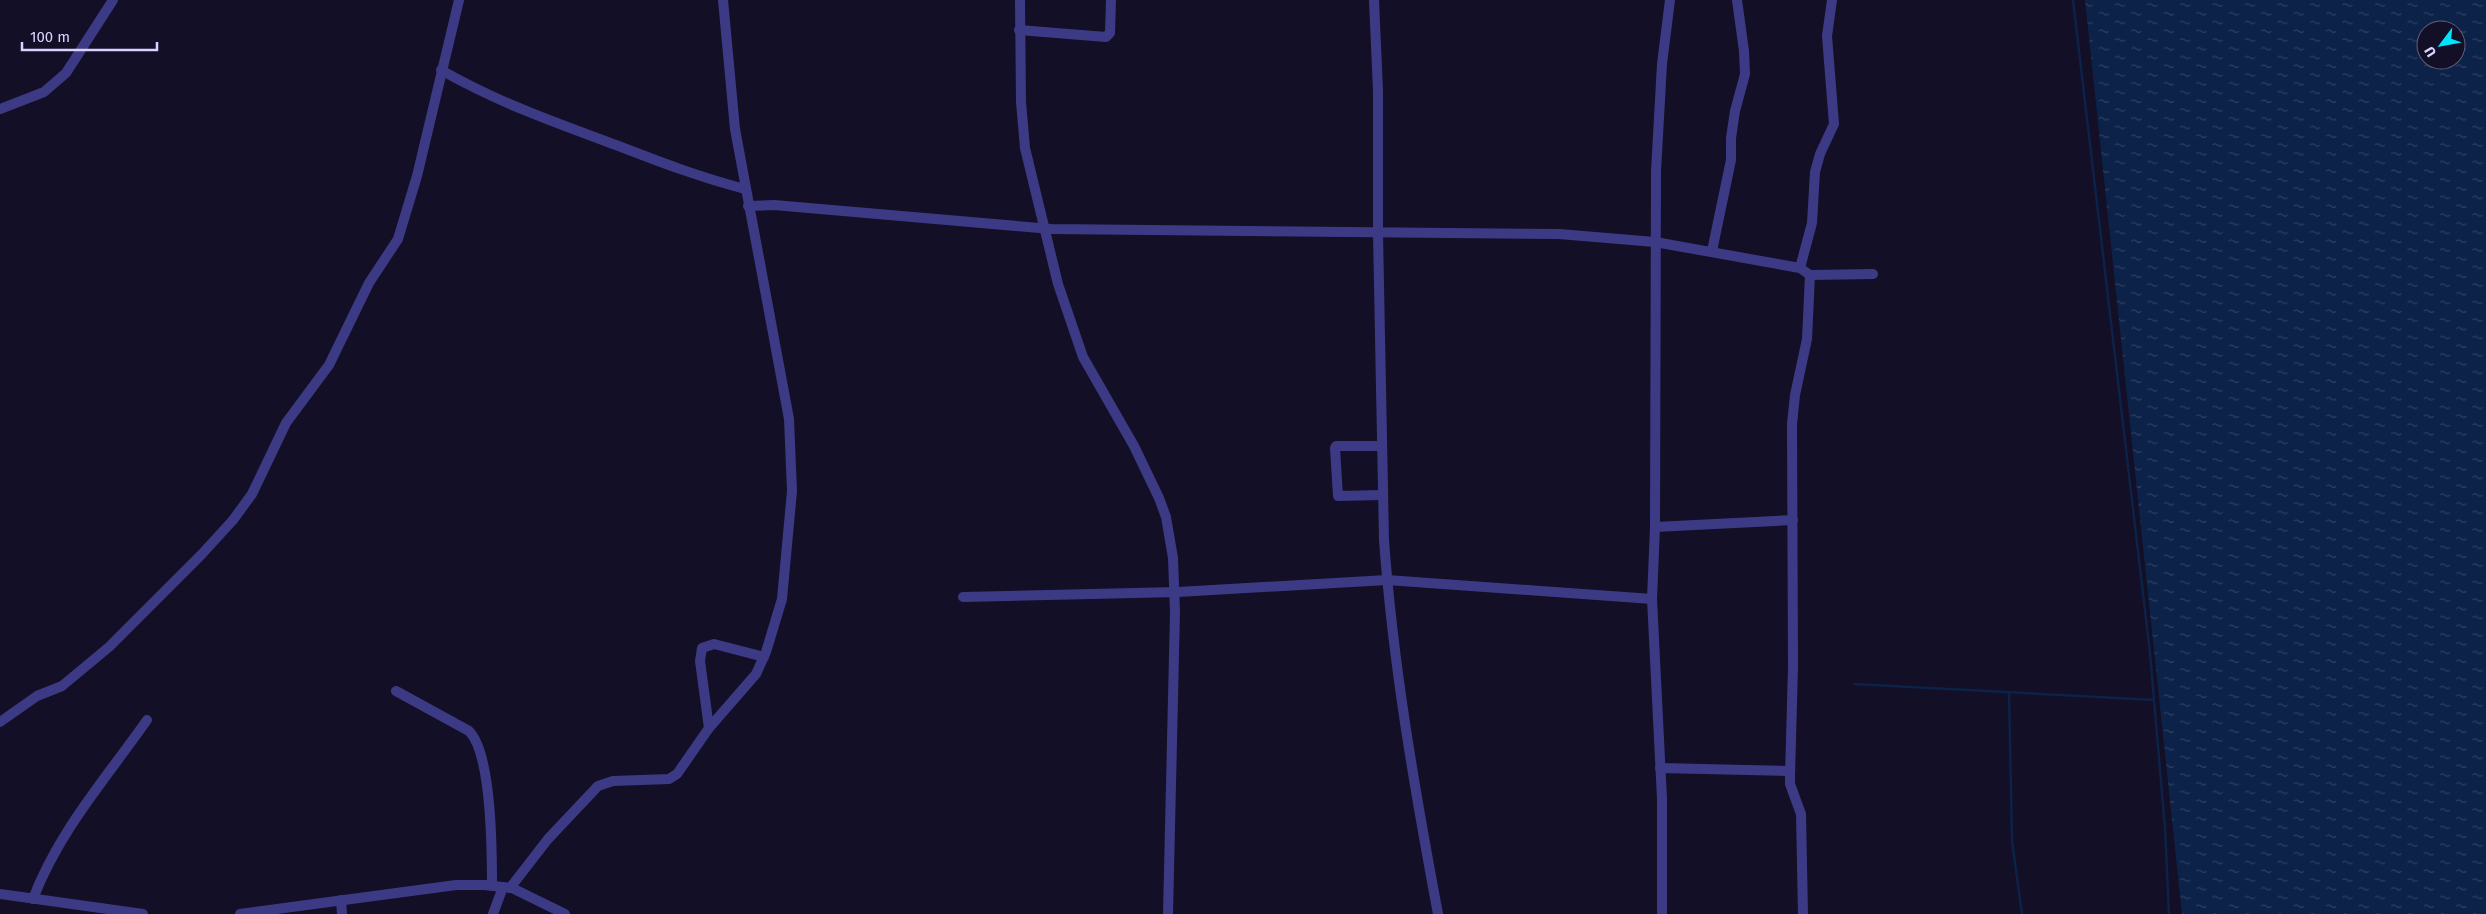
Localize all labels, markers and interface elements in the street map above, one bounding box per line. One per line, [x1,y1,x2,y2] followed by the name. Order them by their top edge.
[22,20,158,52] scale bar
[2416,20,2466,70] north arrow
[30,28,70,46] text: 100 m
[2421,43,2440,60] text: U

